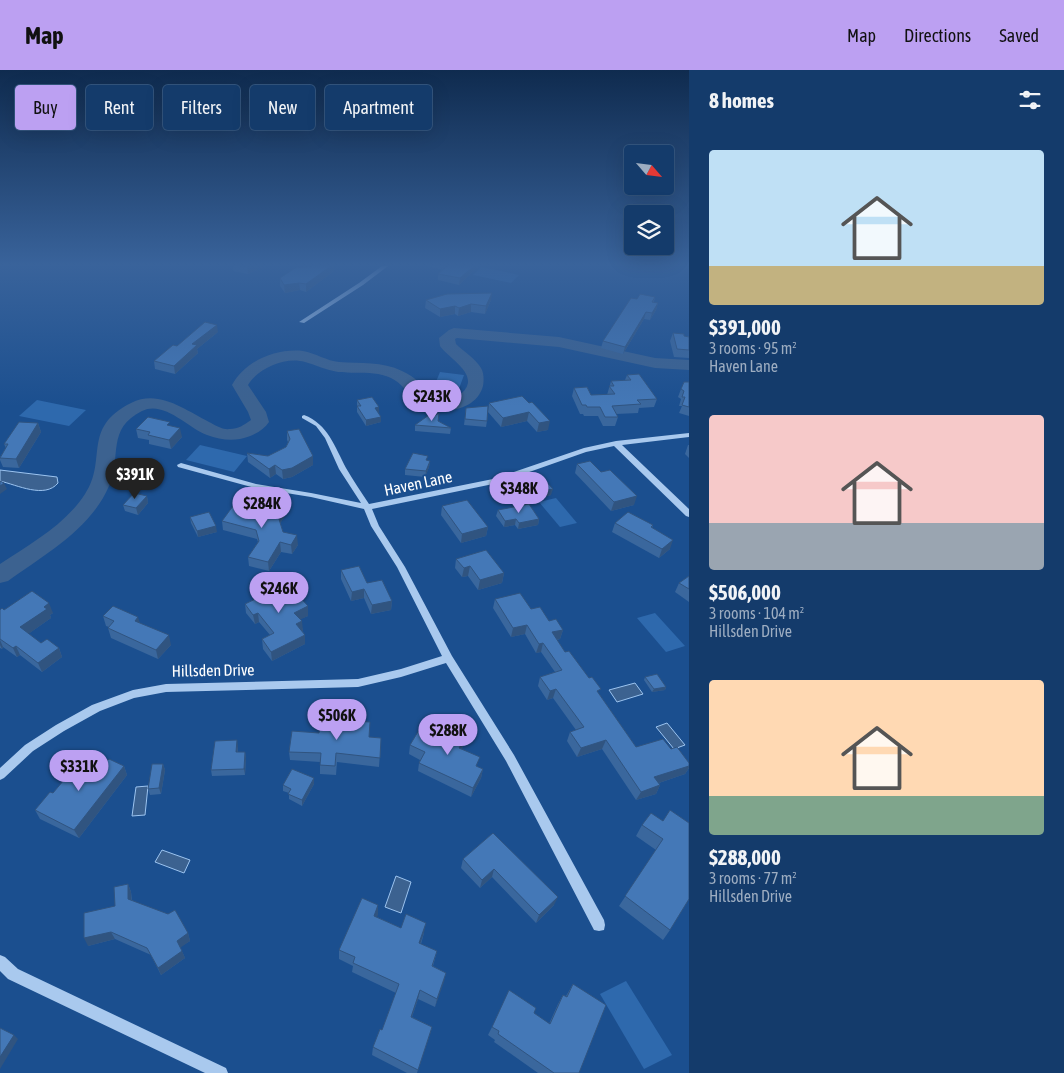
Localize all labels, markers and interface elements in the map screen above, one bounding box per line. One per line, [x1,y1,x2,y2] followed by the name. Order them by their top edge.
[25,22,64,49] text: Map
[847,25,876,46] text: Map
[904,25,971,46] text: Directions
[999,25,1039,46] text: Saved
[15,85,76,130] chip: Buy
[86,85,153,130] chip: Rent
[163,85,240,130] chip: Filters
[250,85,315,130] chip: New
[325,85,432,130] chip: Apartment
[1016,86,1044,114] icon: filters
[709,88,774,112] text: 8 homes
[624,145,674,195] north arrow
[624,145,674,255] map controls
[832,183,922,273] icon: home
[624,205,674,255] button: layers
[709,315,781,339] text: $391,000
[709,339,797,357] text: 3 rooms · 95 m²
[709,357,778,375] text: Haven Lane
[397,380,467,422] pin: $243K
[413,387,451,405] text: $243K
[832,448,922,538] icon: home
[100,458,170,500] pin: $391K
[116,465,154,483] text: $391K
[382,467,454,499] street label: Haven Lane
[484,472,554,514] pin: $348K
[500,479,538,497] text: $348K
[227,486,297,529] pin: $284K
[243,494,281,512] text: $284K
[244,572,314,614] pin: $246K
[260,579,298,597] text: $246K
[709,580,781,604] text: $506,000
[709,604,804,622] text: 3 rooms · 104 m²
[709,622,792,640] text: Hillsden Drive
[171,660,255,680] street label: Hillsden Drive
[302,698,372,741] pin: $506K
[318,706,356,724] text: $506K
[832,713,922,803] icon: home
[413,714,483,756] pin: $288K
[429,721,467,739] text: $288K
[44,750,114,792] pin: $331K
[60,757,98,775] text: $331K
[709,845,781,869] text: $288,000
[709,869,797,887] text: 3 rooms · 77 m²
[709,887,792,905] text: Hillsden Drive

